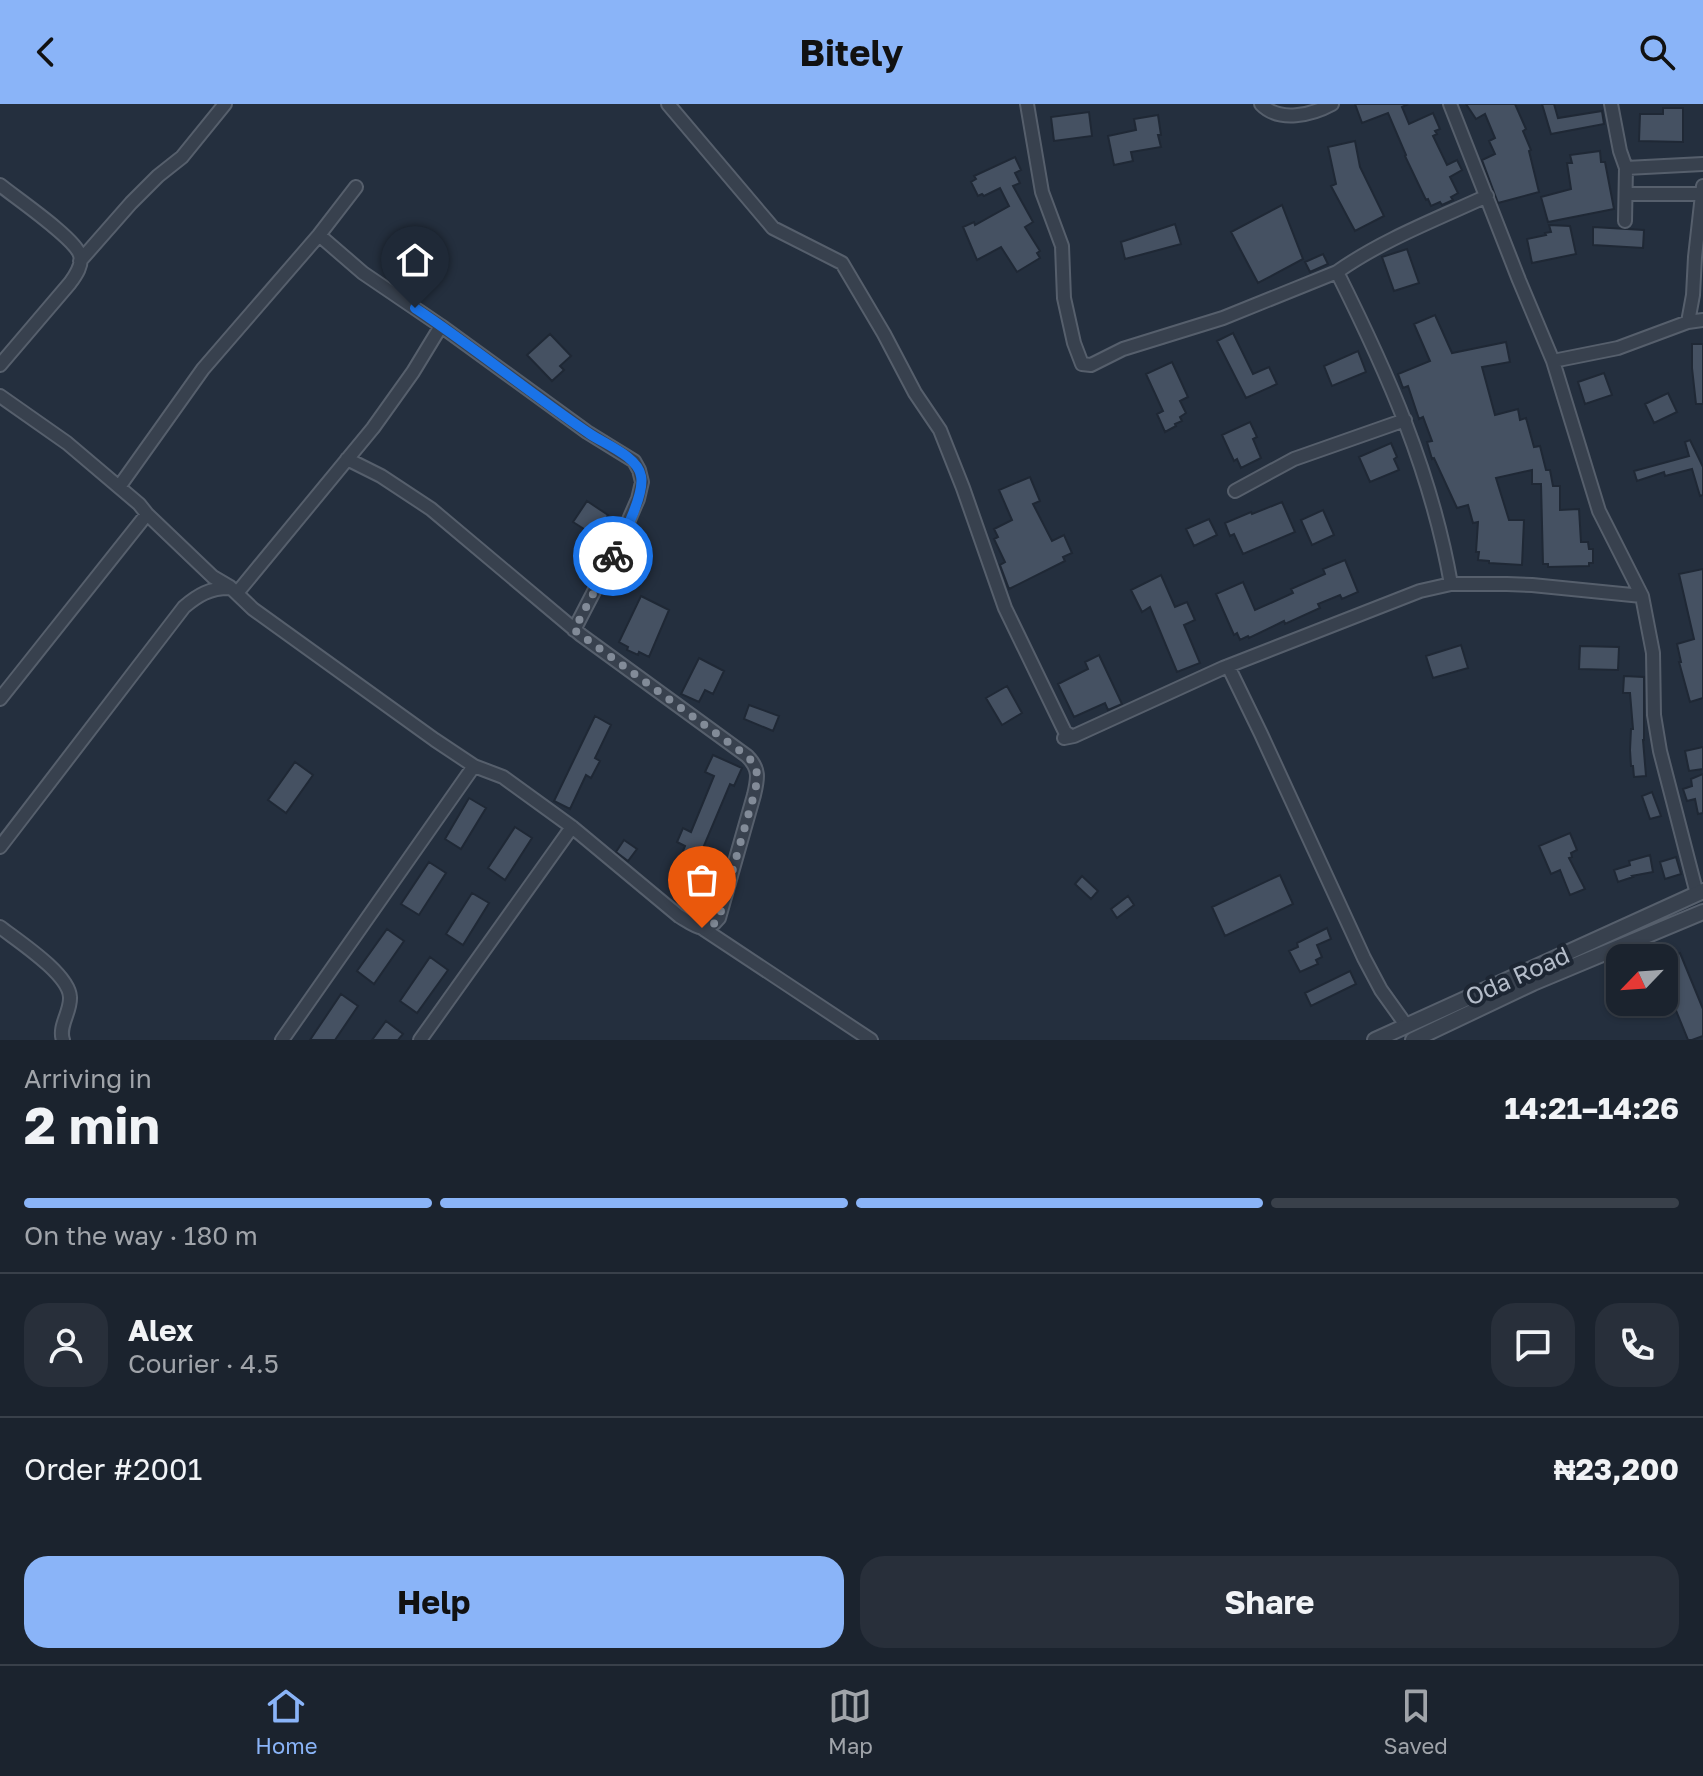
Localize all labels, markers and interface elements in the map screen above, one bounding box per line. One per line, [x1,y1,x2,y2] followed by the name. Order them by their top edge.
[24,30,68,74] icon: back
[1635,30,1679,74] icon: search
[800,31,903,74] text: Bitely
[381,226,449,308] pin
[393,238,437,282] icon: home
[573,516,653,596] courier
[591,534,635,578] icon: bike
[668,846,736,928] pin
[680,858,724,902] icon: bag
[1460,939,1574,1011] street label: Oda Road
[1606,944,1678,1016] north arrow
[1606,944,1678,1016] map controls
[24,1063,152,1094] text: Arriving in
[1504,1090,1679,1126] text: 14:21–14:26
[24,1093,160,1155] text: 2 min
[24,1220,258,1251] text: On the way · 180 m
[24,1303,108,1387] button: person
[1491,1303,1575,1387] button: chat
[1595,1303,1679,1387] button: phone
[128,1312,193,1348] text: Alex
[128,1348,279,1379] text: Courier · 4.5
[24,1451,202,1487] text: Order #2001
[1554,1451,1679,1487] text: ₦23,200
[24,1556,844,1648] button: Help
[860,1556,1679,1648] button: Share
[255,1684,317,1759] tab: Home
[828,1684,873,1759] tab: Map
[1383,1684,1448,1759] tab: Saved

